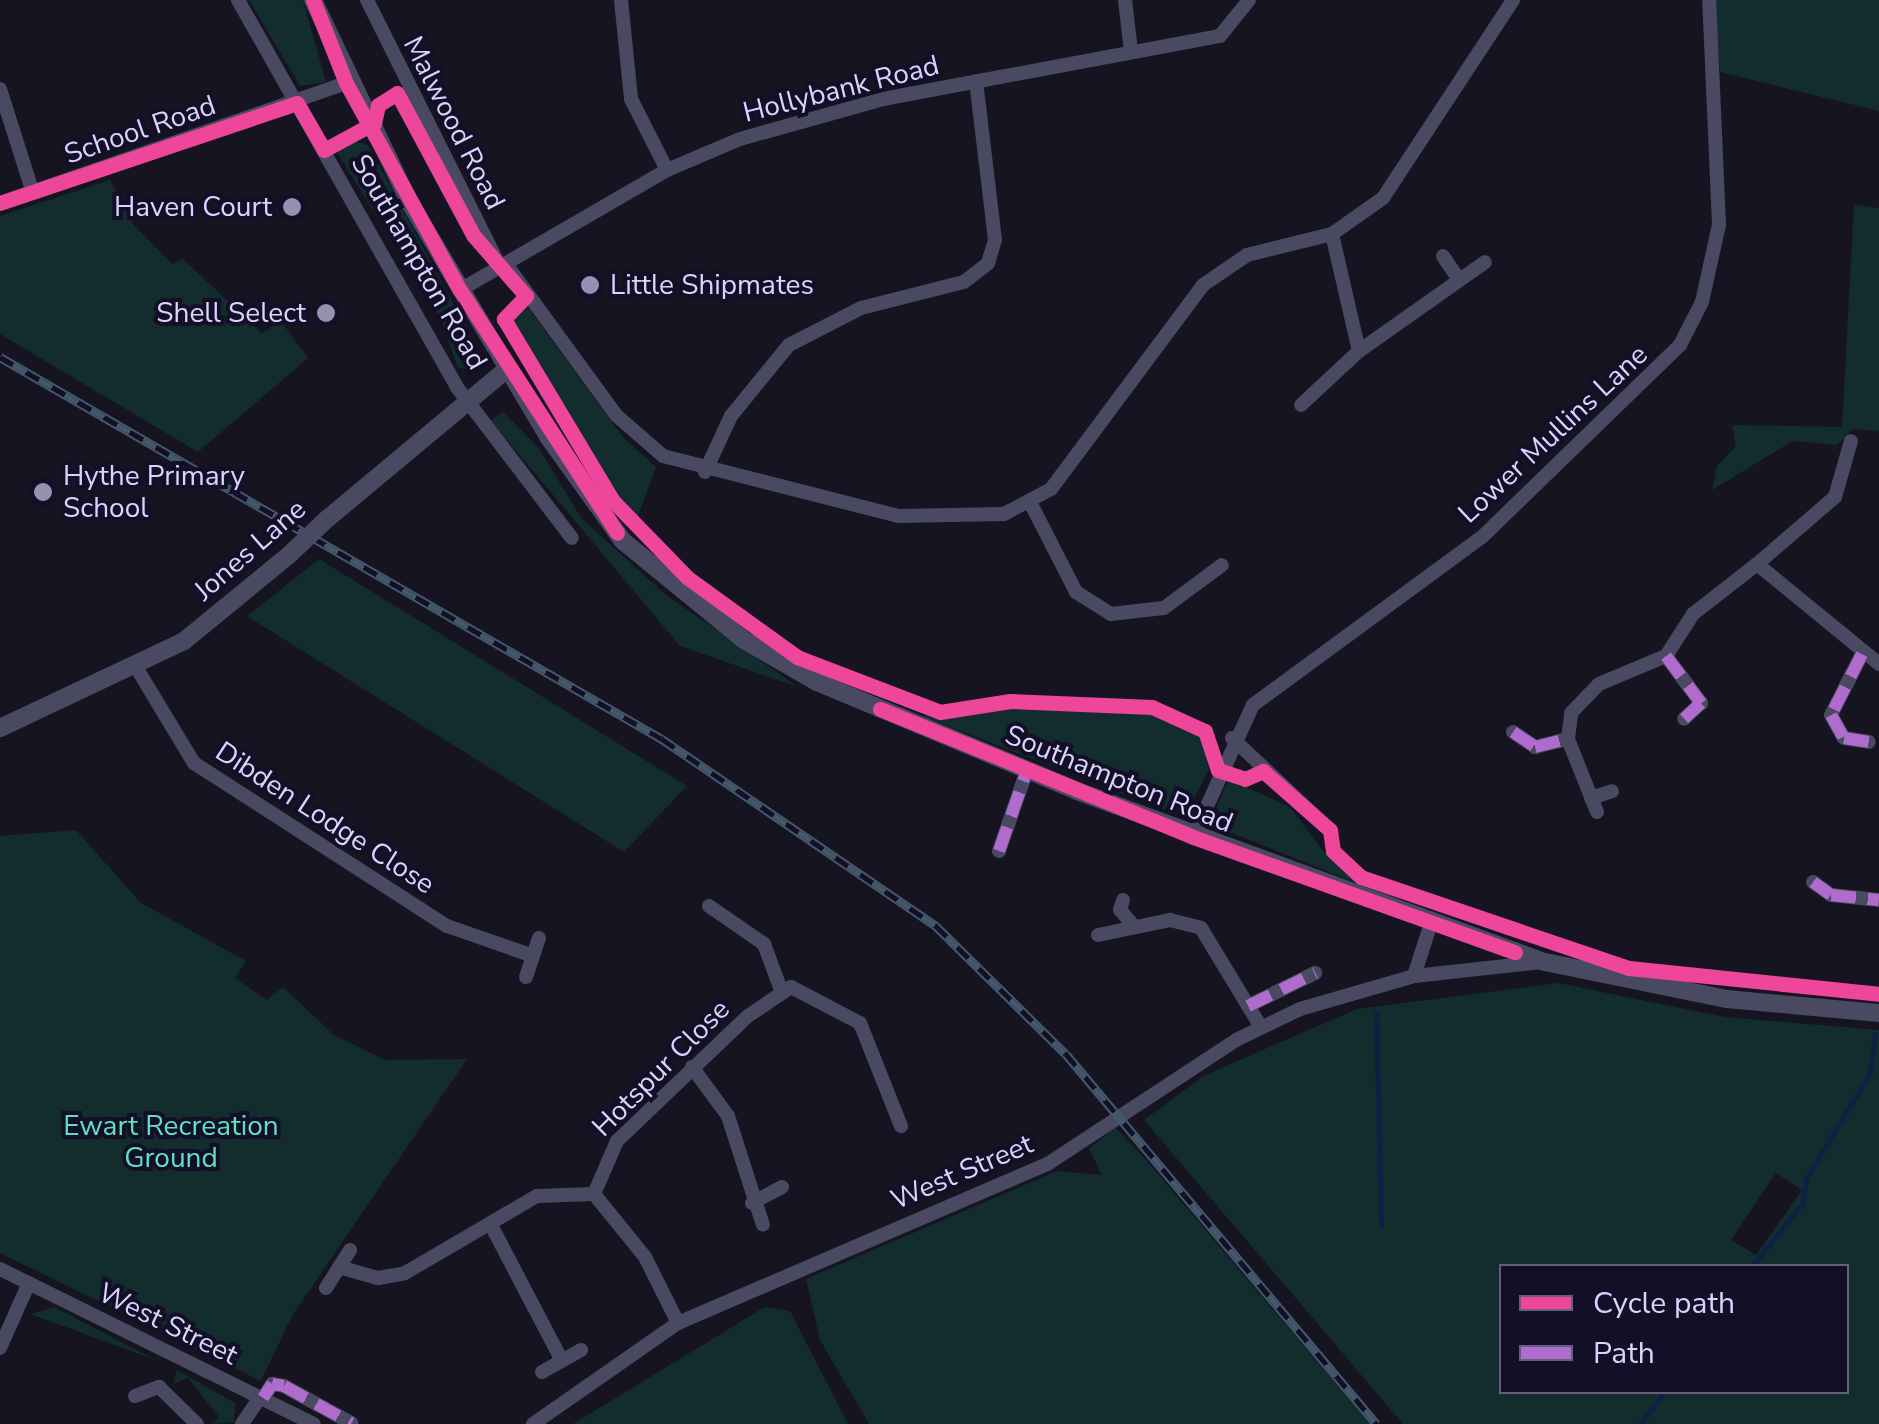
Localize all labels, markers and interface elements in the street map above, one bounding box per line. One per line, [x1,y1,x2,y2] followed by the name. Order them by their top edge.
[396,31,512,215] street label: Malwood Road
[739,48,943,130] street label: Hollybank Road
[60,88,220,172] street label: School Road
[344,149,494,375] street label: Southampton Road
[114,190,272,224] place label: Haven Court
[281,196,303,218] marker: Haven Court
[610,268,814,302] place label: Little Shipmates
[579,274,601,296] marker: Little Shipmates
[156,296,306,330] place label: Shell Select
[315,302,337,324] marker: Shell Select
[1452,338,1654,530] street label: Lower Mullins Lane
[63,459,245,525] place label: Hythe Primary School
[32,481,54,503] marker: Hythe Primary School
[187,492,313,608] street label: Jones Lane
[1000,718,1238,840] street label: Southampton Road
[209,735,441,901] street label: Dibden Lodge Close
[585,992,737,1144] street label: Hotspur Close
[63,1109,279,1175] park label: Ewart Recreation Ground
[886,1127,1038,1217] street label: West Street
[1499,1264,1849,1394] legend
[93,1276,243,1372] street label: West Street
[1593,1283,1735,1324] text: Cycle path
[1593,1333,1655,1374] text: Path

